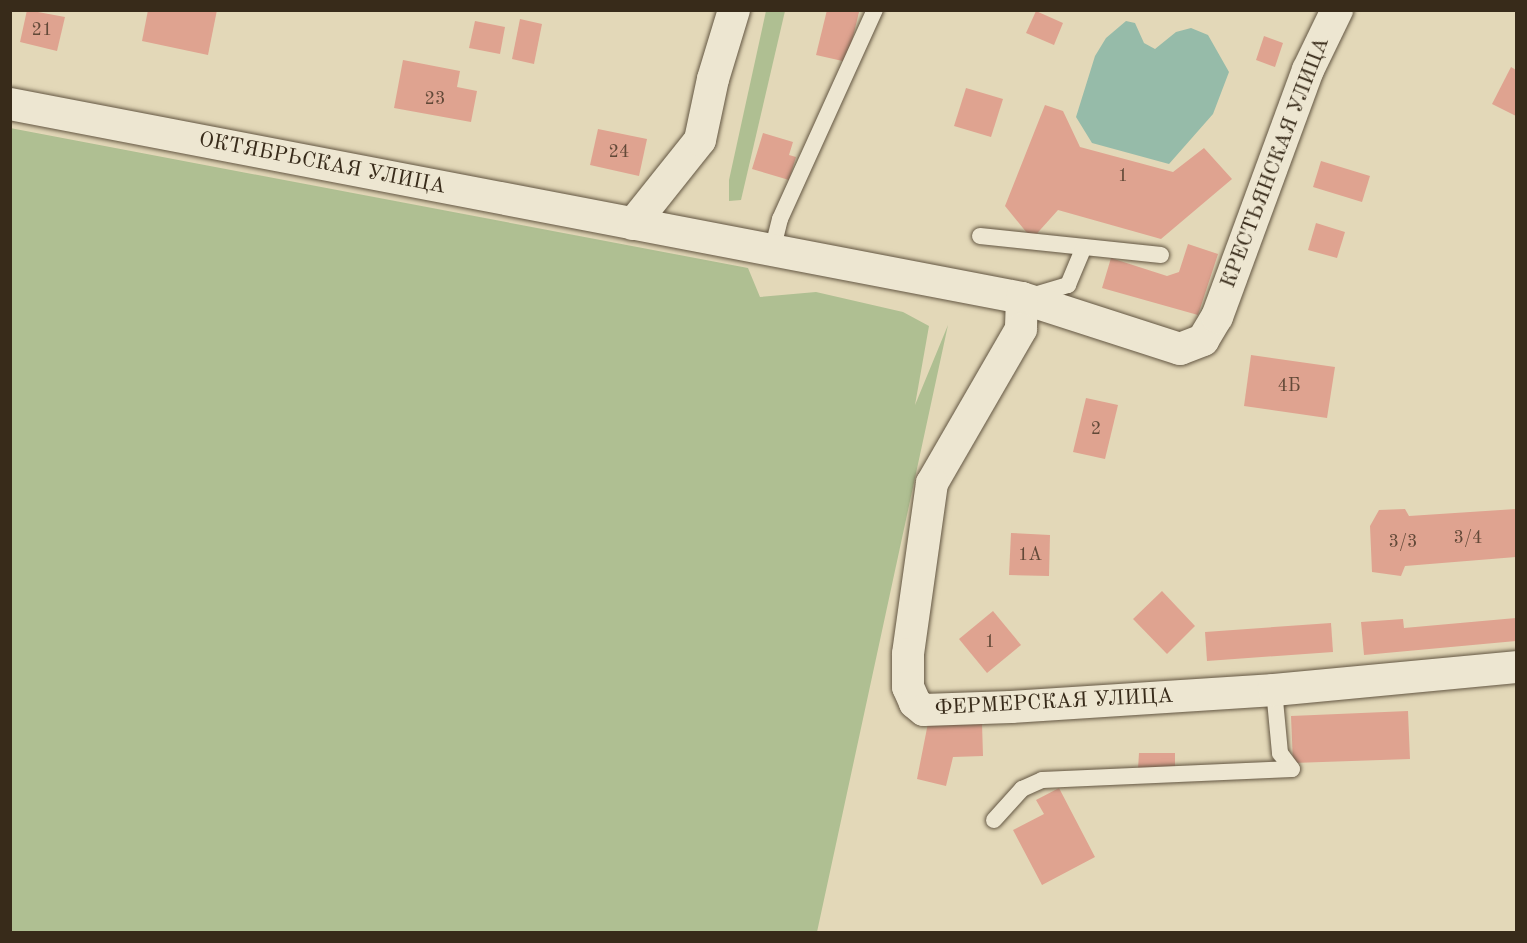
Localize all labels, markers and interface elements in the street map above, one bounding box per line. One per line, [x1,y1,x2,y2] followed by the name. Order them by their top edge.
[32,19,52,41] house number: 21
[1216,34,1336,292] street label: КРЕСТЬЯНСКАЯ УЛИЦА
[425,88,445,110] house number: 23
[196,128,448,200] street label: ОКТЯБРЬСКАЯ УЛИЦА
[609,141,629,163] house number: 24
[1118,165,1128,187] house number: 1
[1277,375,1301,397] house number: 4Б
[1091,418,1101,440] house number: 2
[1454,527,1482,549] house number: 3/4
[1389,531,1417,553] house number: 3/3
[1018,544,1042,566] house number: 1А
[985,631,995,653] house number: 1
[934,684,1174,722] street label: ФЕРМЕРСКАЯ УЛИЦА

